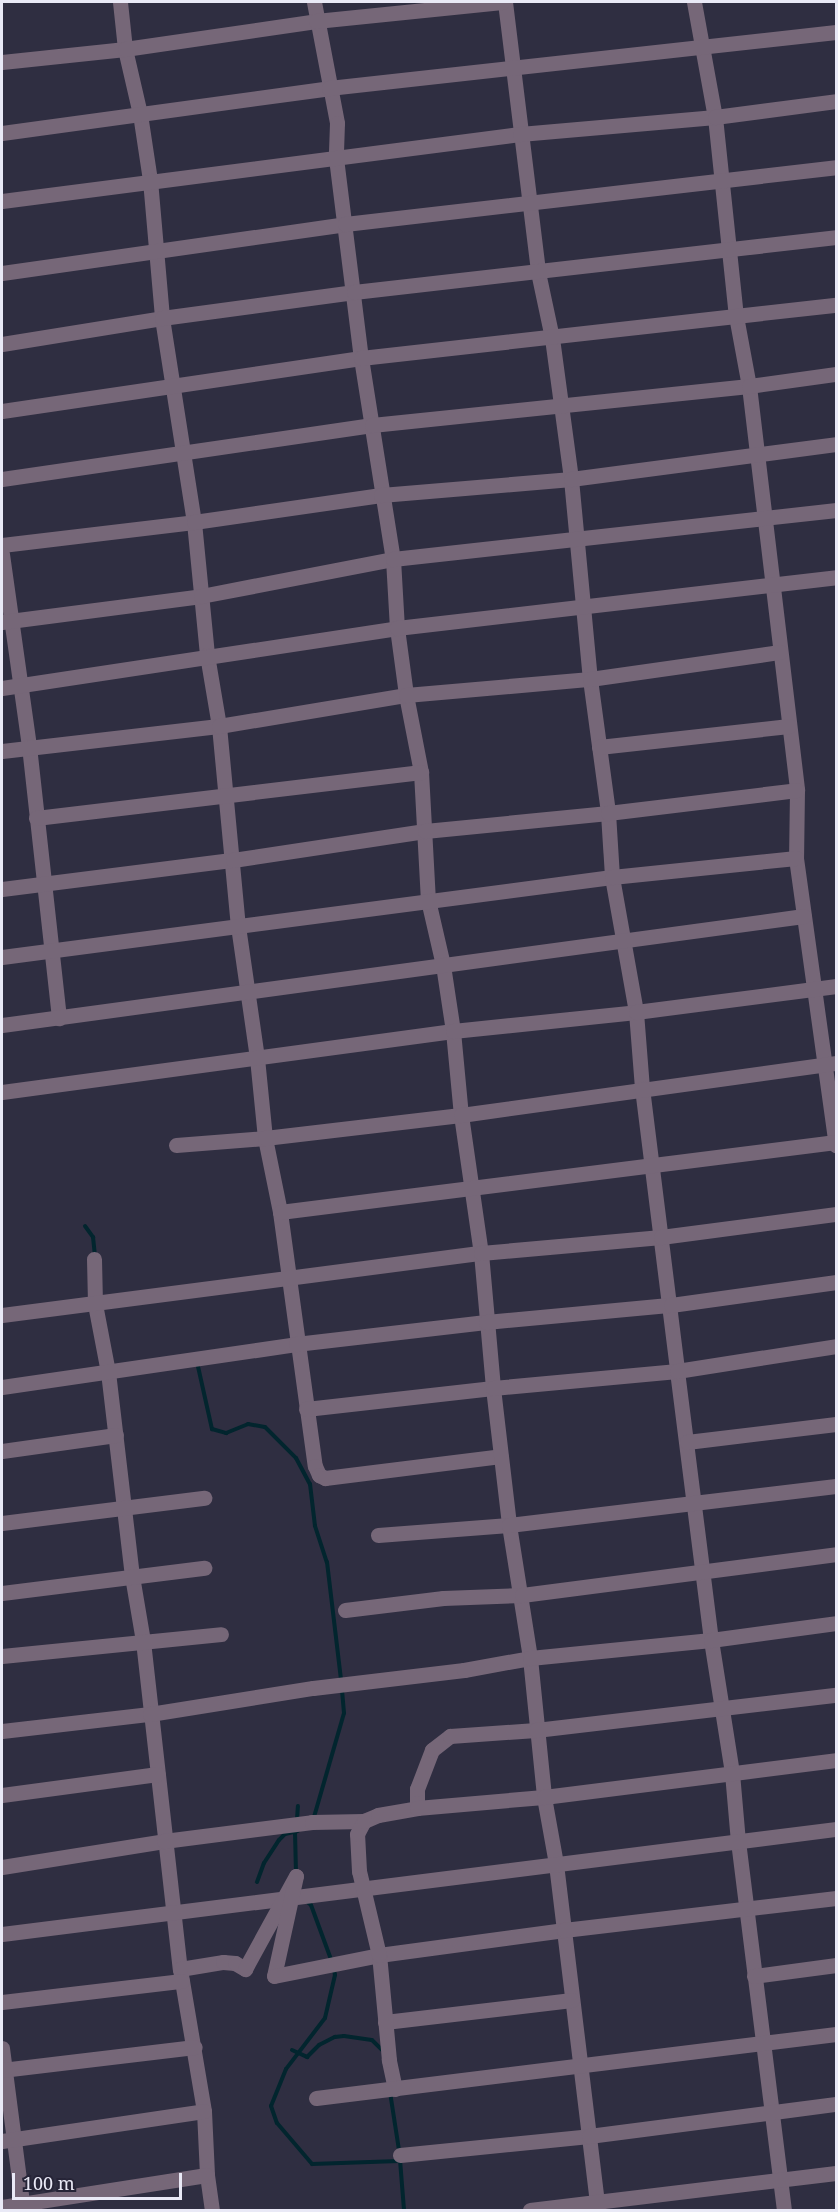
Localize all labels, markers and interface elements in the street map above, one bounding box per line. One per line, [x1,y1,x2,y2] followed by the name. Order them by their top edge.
[15,2161,184,2199] scale bar
[23,2171,75,2195] text: 100 m

